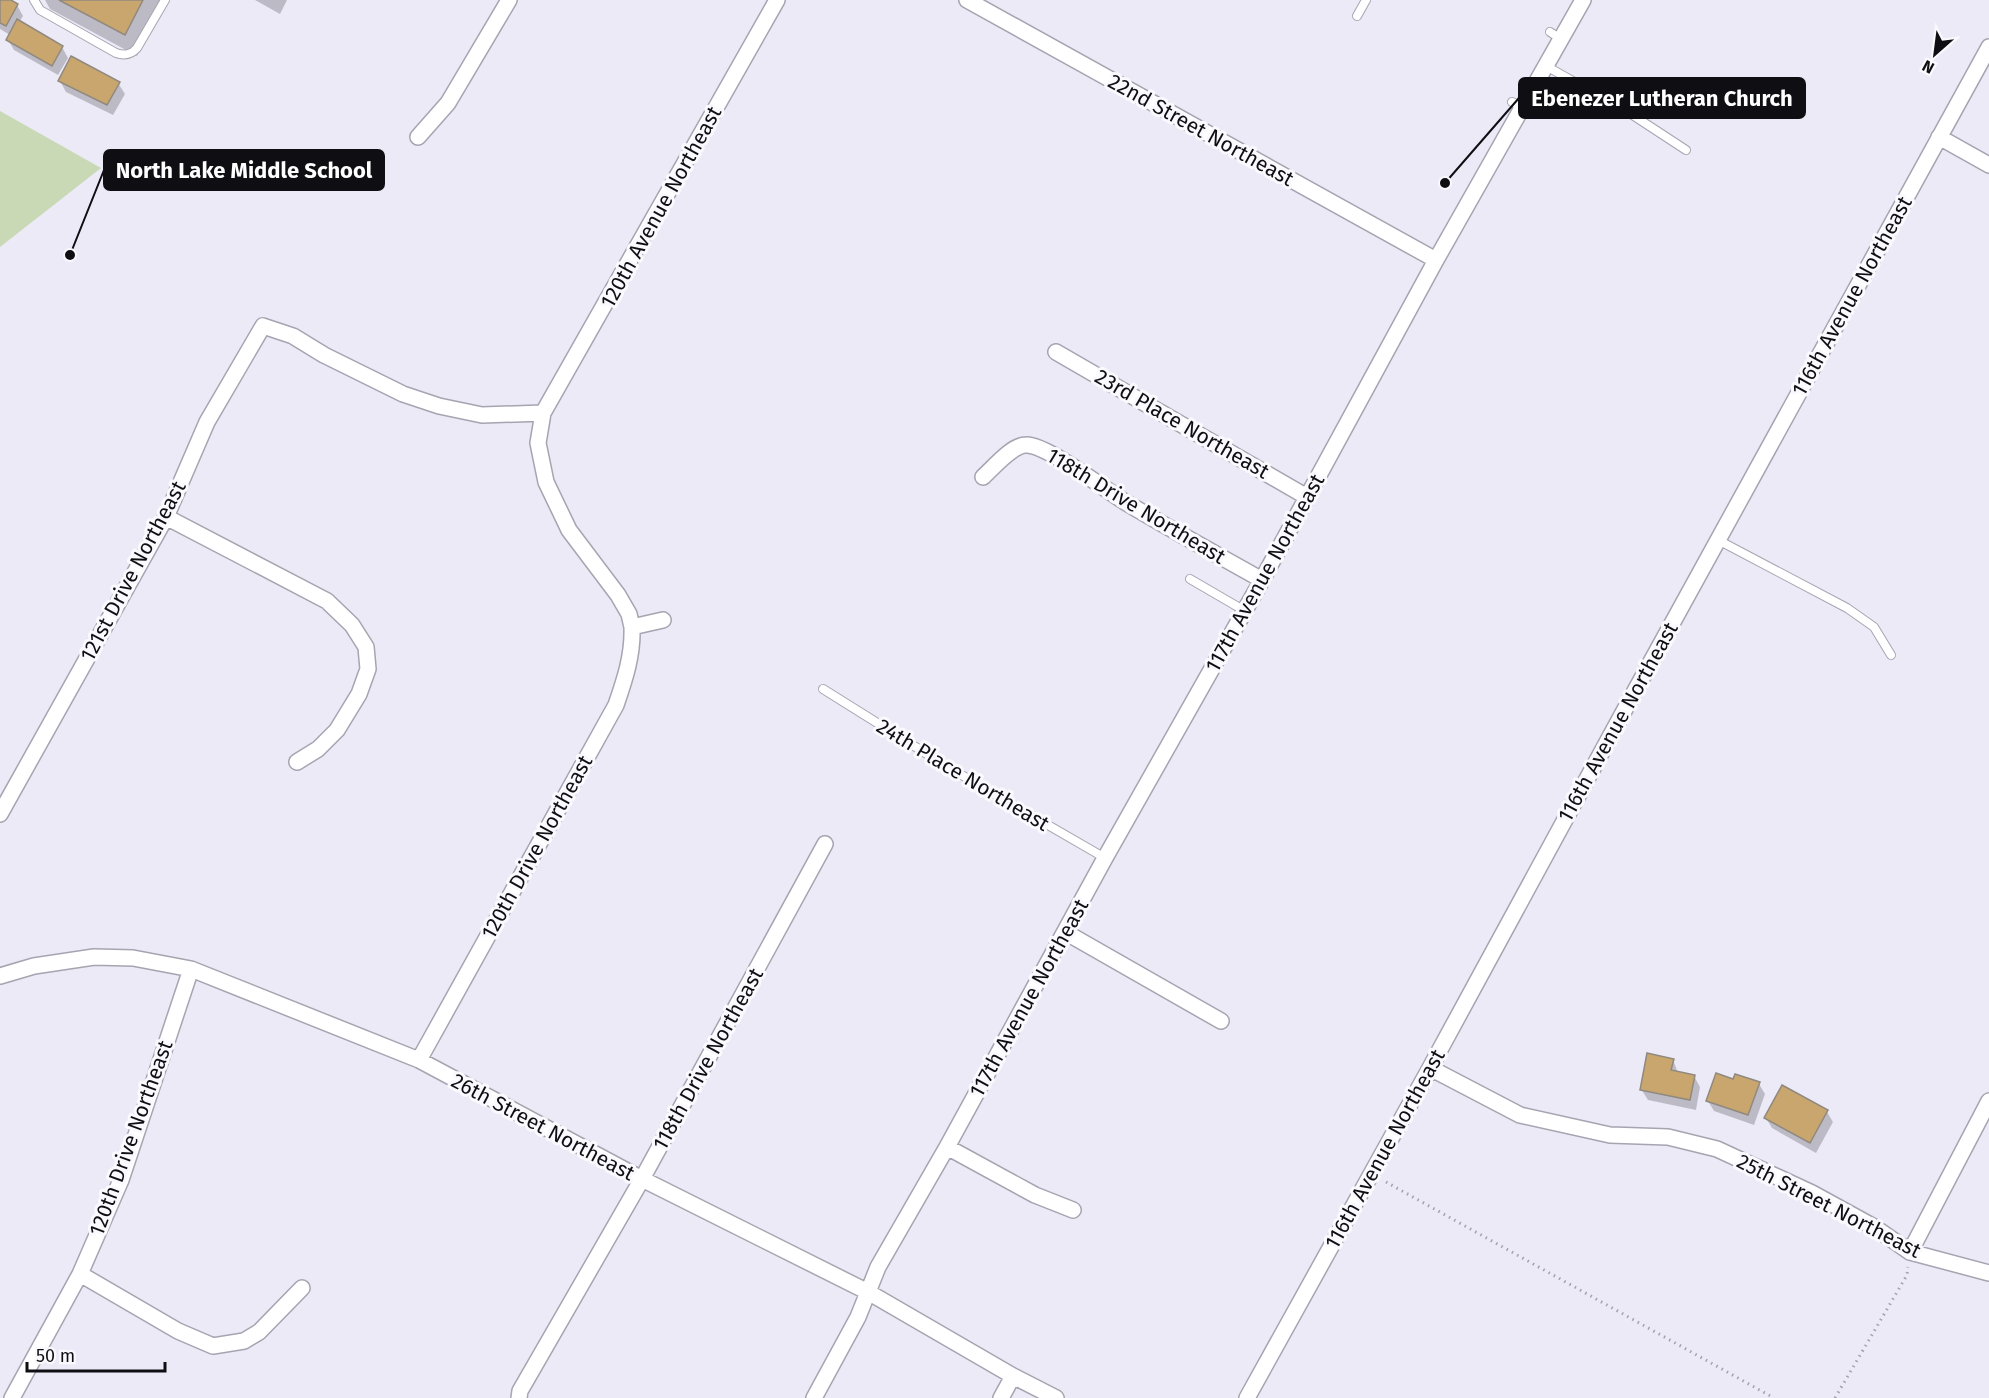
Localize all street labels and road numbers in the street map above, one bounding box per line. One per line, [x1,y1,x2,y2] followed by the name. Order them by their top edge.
[1104,68,1299,192] street label: 22nd Street Northeast
[595,101,727,312] street label: 120th Avenue Northeast
[1786,191,1918,400] street label: 116th Avenue Northeast
[1090,364,1274,485] street label: 23rd Place Northeast
[1042,442,1231,570] street label: 118th Drive Northeast
[1200,469,1330,677] street label: 117th Avenue Northeast
[75,476,192,666] street label: 121st Drive Northeast
[1552,617,1684,826] street label: 116th Avenue Northeast
[872,713,1054,837] street label: 24th Place Northeast
[476,750,598,943] street label: 120th Drive Northeast
[964,894,1094,1102] street label: 117th Avenue Northeast
[647,963,769,1155] street label: 118th Drive Northeast
[84,1036,179,1239] street label: 120th Drive Northeast
[1319,1044,1451,1253] street label: 116th Avenue Northeast
[447,1068,640,1187] street label: 26th Street Northeast
[1733,1148,1926,1264] street label: 25th Street Northeast

